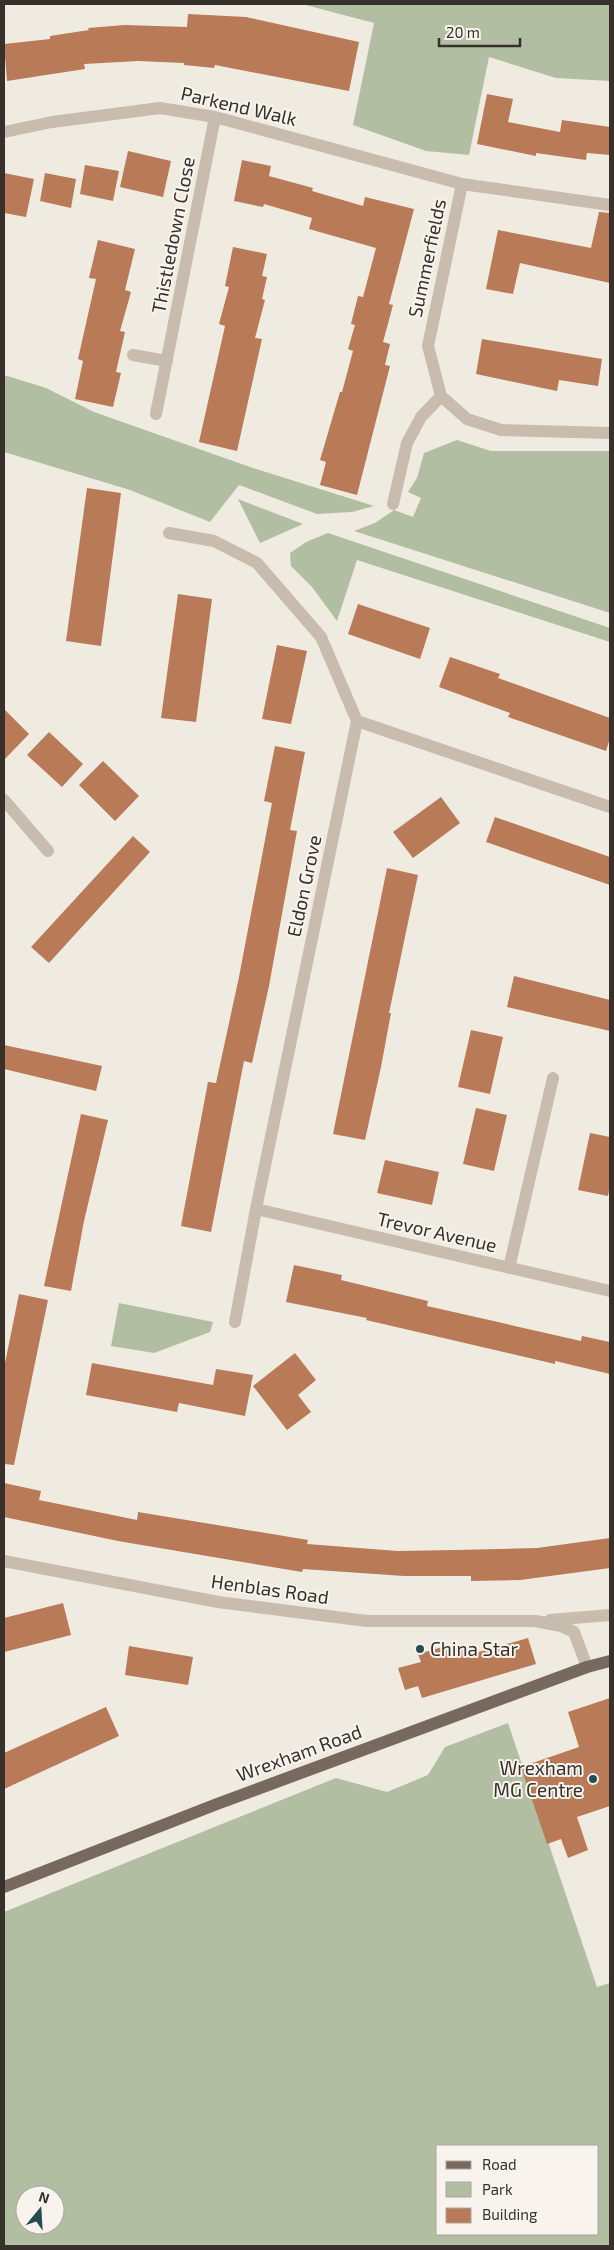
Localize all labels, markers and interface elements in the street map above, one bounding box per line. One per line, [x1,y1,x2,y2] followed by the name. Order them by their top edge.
[439,15,520,47] scale bar
[446,23,480,41] text: 20 m
[179,81,300,130] street label: Parkend Walk
[146,155,199,315] street label: Thistledown Close
[403,197,450,319] street label: Summerfields
[282,833,326,939] street label: Eldon Grove
[375,1207,499,1256] street label: Trevor Avenue
[210,1569,330,1608] street label: Henblas Road
[430,1637,519,1660] place label: China Star
[414,1643,426,1655] marker: China Star
[233,1719,365,1786] street label: Wrexham Road
[493,1756,583,1801] place label: Wrexham MG Centre
[587,1773,599,1785] marker: Wrexham MG Centre
[436,2145,599,2235] legend
[482,2155,517,2173] text: Road
[482,2180,513,2198] text: Park
[15,2185,65,2235] north arrow
[37,2188,52,2207] text: N
[482,2205,538,2223] text: Building

